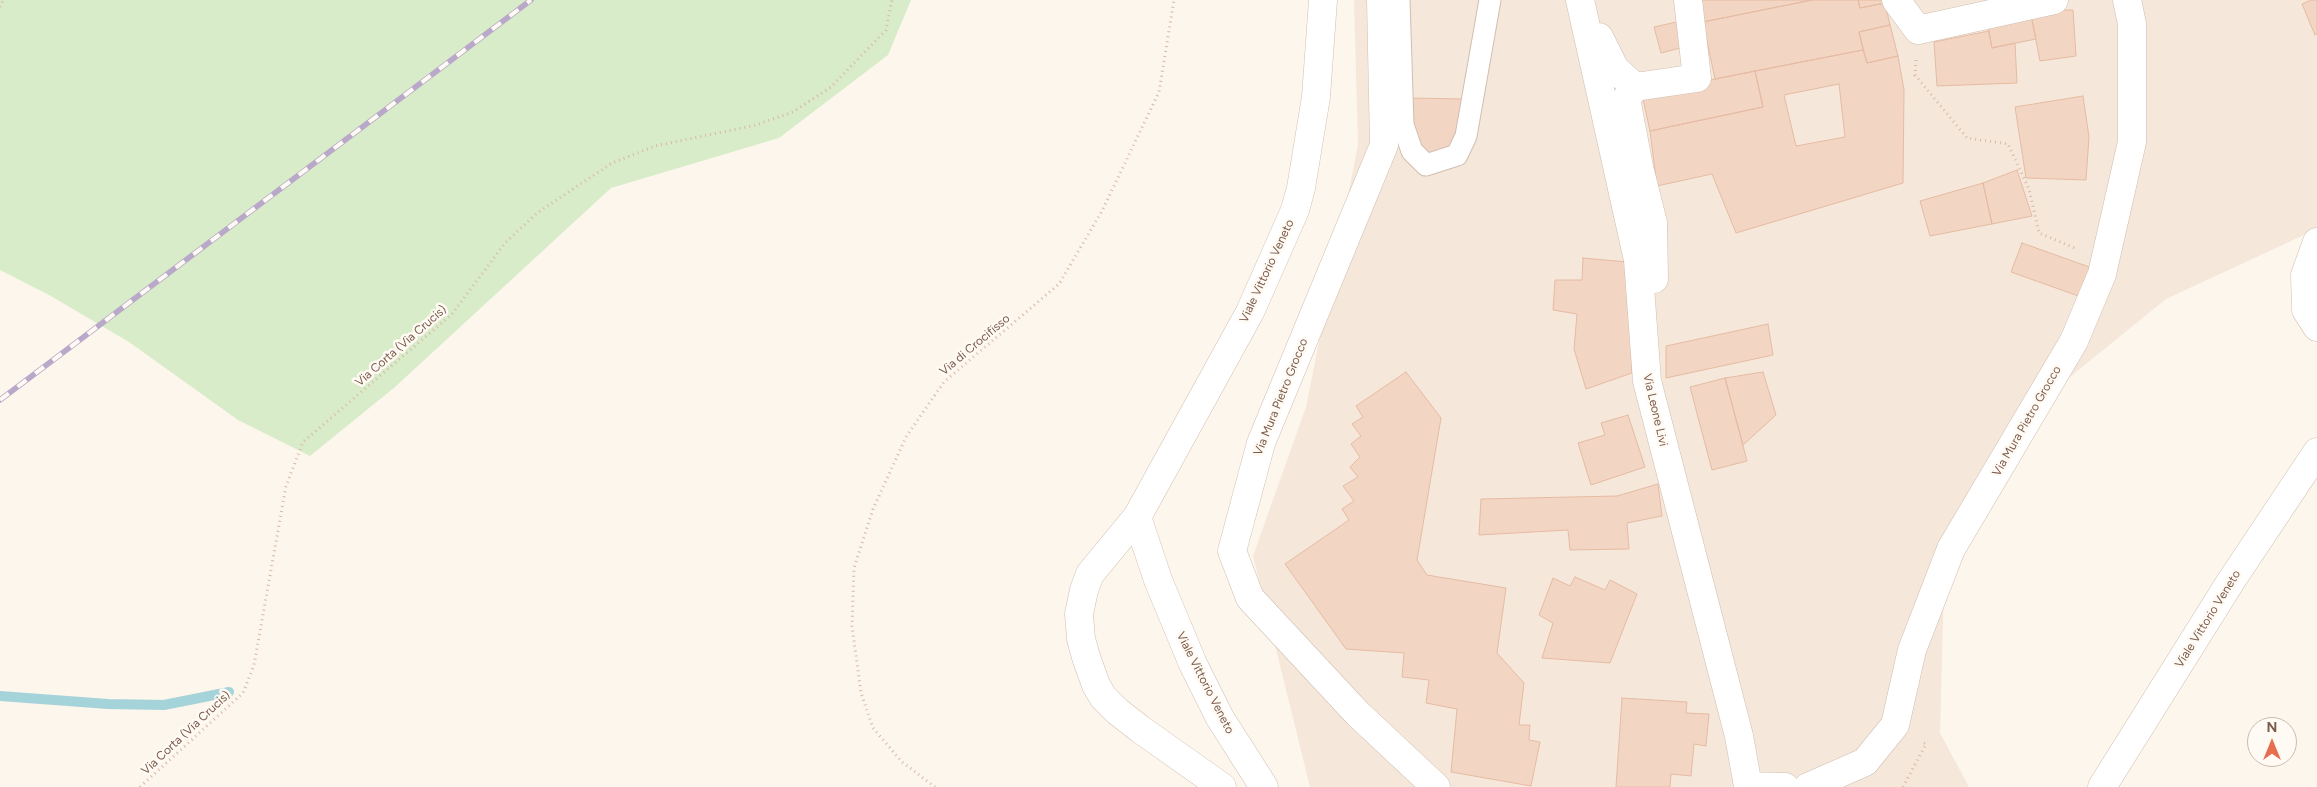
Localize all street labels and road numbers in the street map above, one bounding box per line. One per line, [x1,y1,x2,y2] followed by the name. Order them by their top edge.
[1237,217,1297,325] street label: Viale Vittorio Veneto
[352,302,450,390] street label: Via Corta (Via Crucis)
[937,311,1013,379] street label: Via di Crocifisso
[1251,336,1311,458] street label: Via Mura Pietro Grocco
[1990,363,2064,479] street label: Via Mura Pietro Grocco
[1640,372,1670,448] street label: Via Leone Livi
[2172,568,2244,670] street label: Viale Vittorio Veneto
[1173,630,1237,736] street label: Viale Vittorio Veneto
[139,688,233,778] street label: Via Corta (Via Crucis)

